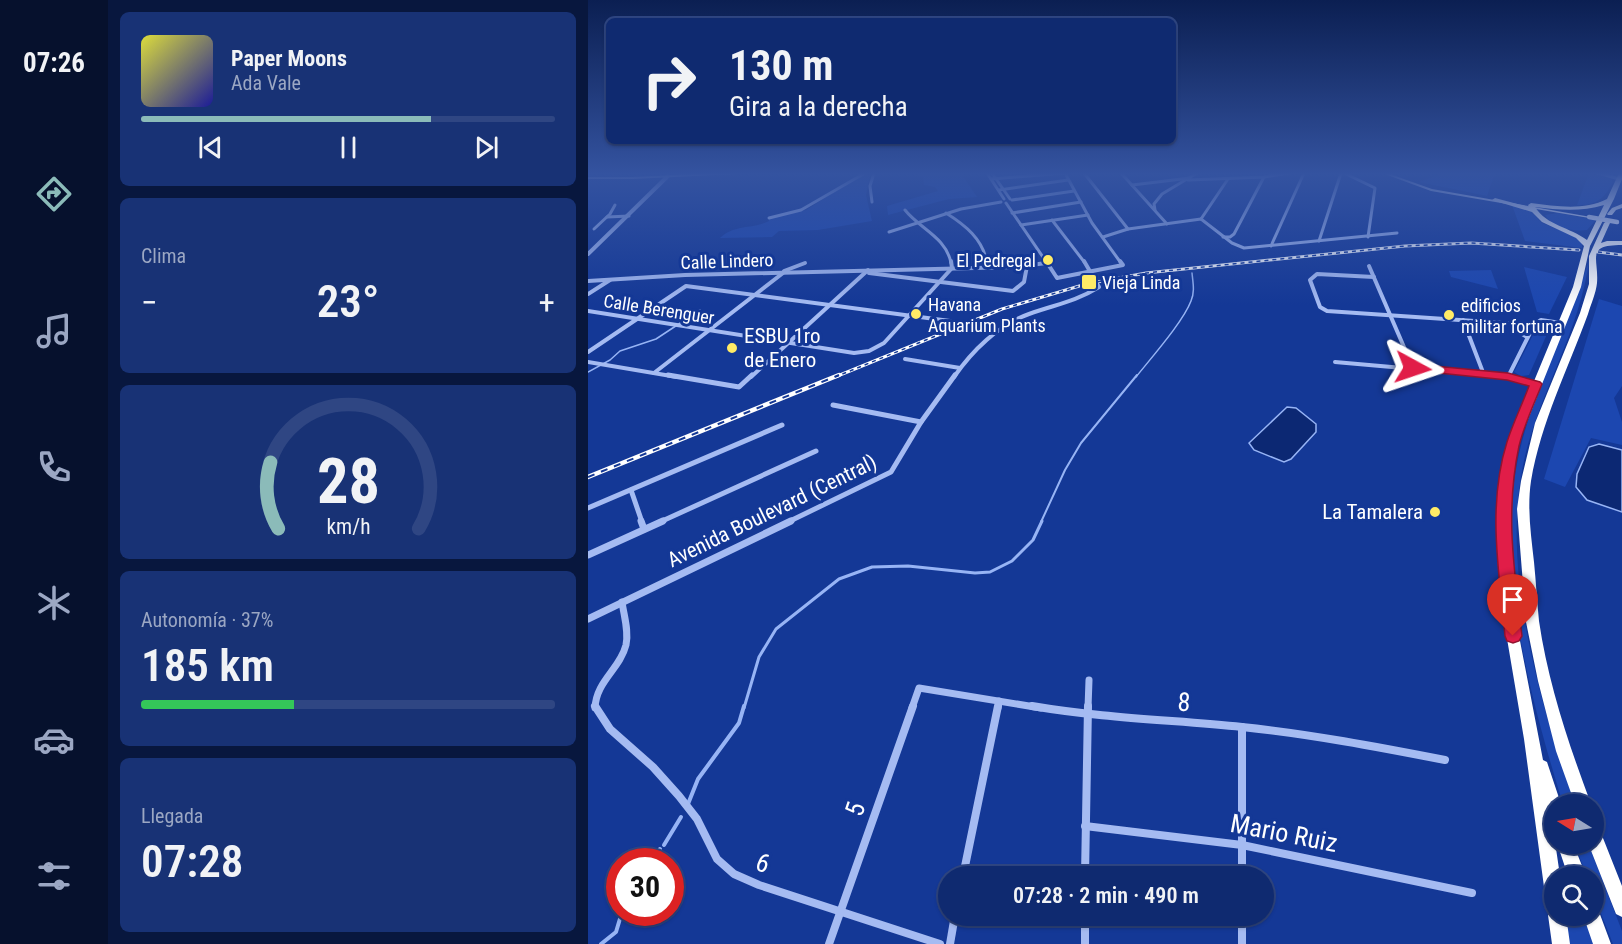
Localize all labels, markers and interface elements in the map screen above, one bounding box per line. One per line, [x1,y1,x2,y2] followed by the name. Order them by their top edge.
[729,41,834,90] text: 130 m
[630,42,708,120] icon: right
[231,46,347,71] text: Paper Moons
[23,47,85,79] text: 07:26
[231,71,301,95] text: Ada Vale
[729,91,908,123] text: Gira a la derecha
[194,131,227,164] icon: previous
[332,131,365,164] icon: pause
[470,131,503,164] icon: next
[33,173,75,215] icon: directions
[141,244,186,268] text: Clima
[680,249,774,273] street label: Calle Lindero
[956,250,1036,271] place label: El Pedregal
[1041,253,1055,267] marker: El Pedregal
[1102,272,1180,293] place label: Vieja Linda
[1080,273,1098,291] marker: Vieja Linda
[317,275,379,328] text: 23°
[141,283,158,322] text: −
[539,283,555,322] text: +
[602,290,716,328] street label: Calle Berenguer
[928,294,1046,336] place label: Havana Aquarium Plants
[1461,295,1563,337] place label: edificios militar fortuna
[909,307,923,321] marker: Havana Aquarium Plants
[1442,308,1456,322] marker: edificios militar fortuna
[33,310,75,352] icon: music
[744,324,821,372] place label: ESBU 1ro de Enero
[1381,336,1445,400] position arrow
[725,341,739,355] marker: ESBU 1ro de Enero
[316,445,380,518] text: 28
[33,446,75,488] icon: phone
[663,450,881,572] street label: Avenida Boulevard (Central)
[1322,500,1423,524] place label: La Tamalera
[1428,505,1442,519] marker: La Tamalera
[326,514,370,539] text: km/h
[1487,574,1538,636] pin
[33,582,75,624] icon: climate
[1496,583,1529,616] icon: arrive
[141,608,273,632] text: Autonomía · 37%
[141,639,274,692] text: 185 km
[1177,687,1191,717] street label: 8
[33,719,75,761] icon: car
[1544,794,1604,854] north arrow
[1544,794,1604,926] map controls
[839,798,871,820] street label: 5
[141,804,203,828] text: Llegada
[1228,808,1340,858] street label: Mario Ruiz
[141,835,243,888] text: 07:28
[752,847,774,879] street label: 6
[606,848,684,926] speed limit sign: 30
[33,855,75,897] icon: filters
[1544,866,1604,926] button: search
[1013,883,1199,908] text: 07:28 · 2 min · 490 m

